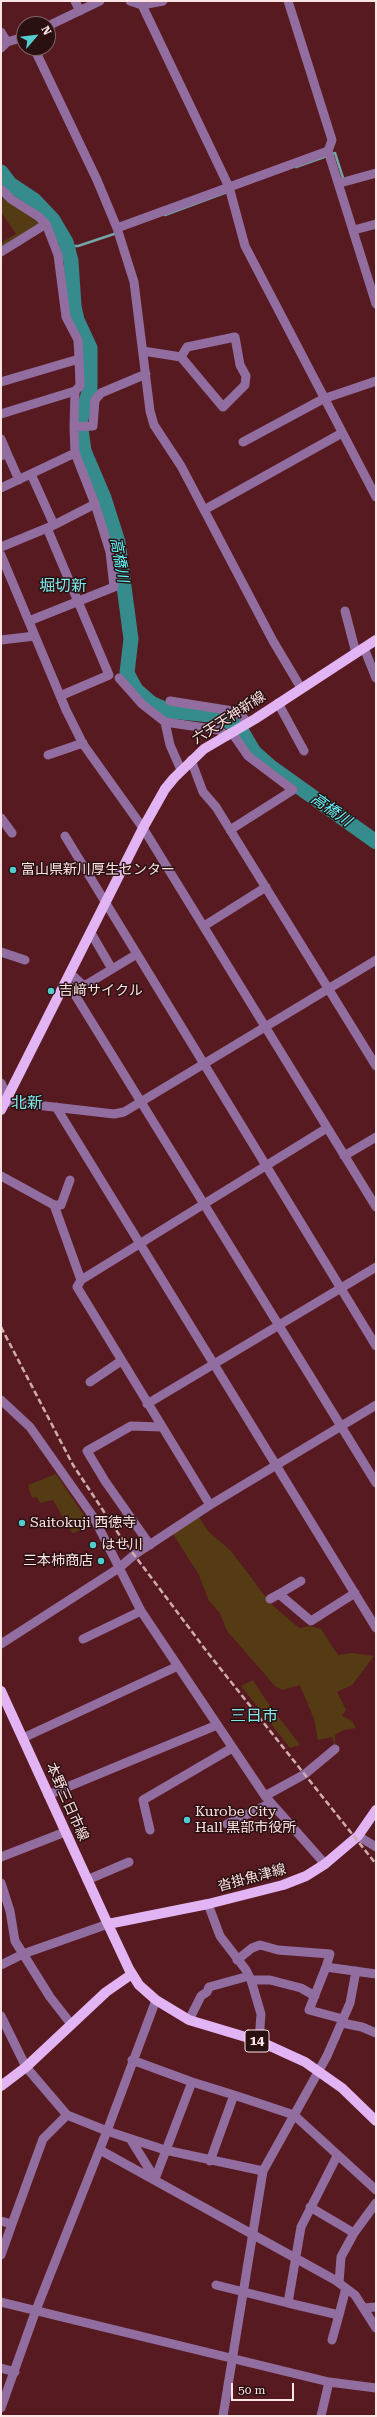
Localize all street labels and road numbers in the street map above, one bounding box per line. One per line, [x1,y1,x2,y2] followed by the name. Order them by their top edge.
[189,688,269,748] street label: 六天天神新線
[42,1760,92,1844] street label: 本野三日市線
[216,1861,288,1895] street label: 沓掛魚津線
[245,2030,269,2052] road number: 14

